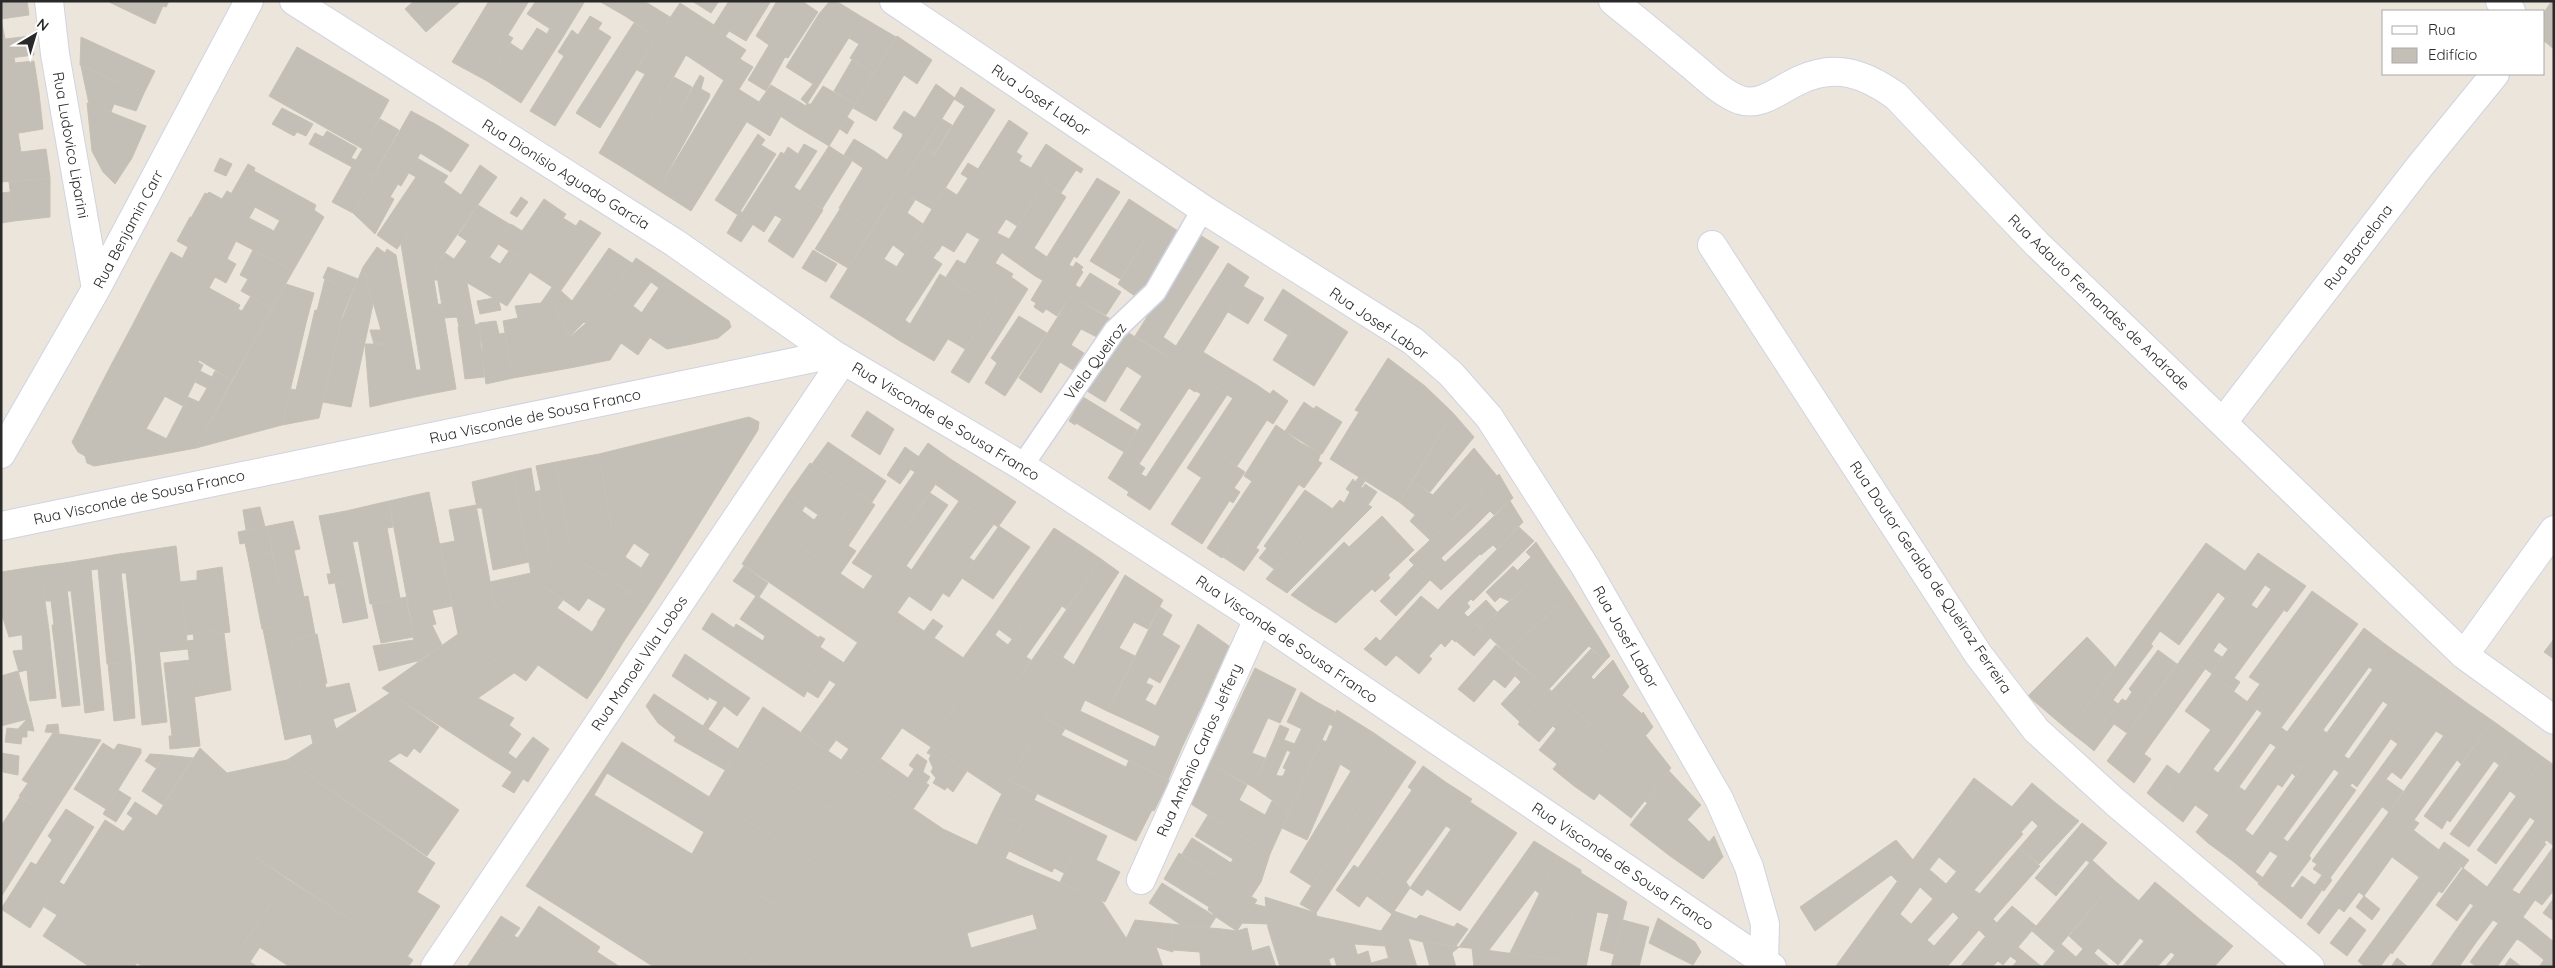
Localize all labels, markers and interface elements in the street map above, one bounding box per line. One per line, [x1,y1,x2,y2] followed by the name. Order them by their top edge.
[10,10,60,60] north arrow
[2382,10,2545,75] legend
[33,14,53,35] text: N
[2428,20,2456,39] text: Rua
[2428,45,2477,64] text: Edifício
[988,60,1094,140] street label: Rua Josef Labor
[49,70,93,220] street label: Rua Ludovico Liparini
[479,115,653,233] street label: Rua Dionísio Aguado Garcia
[89,166,167,292] street label: Rua Benjamin Carr
[2320,200,2396,294] street label: Rua Barcelona
[2004,210,2194,394] street label: Rua Adauto Fernandes de Andrade
[1326,283,1432,363] street label: Rua Josef Labor
[1060,319,1130,403] street label: Viela Queiroz
[849,357,1043,485] street label: Rua Visconde de Sousa Franco
[428,384,642,448] street label: Rua Visconde de Sousa Franco
[1846,457,2016,697] street label: Rua Doutor Geraldo de Queiroz Ferreira
[32,465,246,529] street label: Rua Visconde de Sousa Franco
[1192,571,1382,707] street label: Rua Visconde de Sousa Franco
[1589,582,1663,692] street label: Rua Josef Labor
[587,592,691,734] street label: Rua Manoel Vila Lobos
[1152,660,1246,840] street label: Rua Antônio Carlos Jeffery
[1528,798,1718,934] street label: Rua Visconde de Sousa Franco

